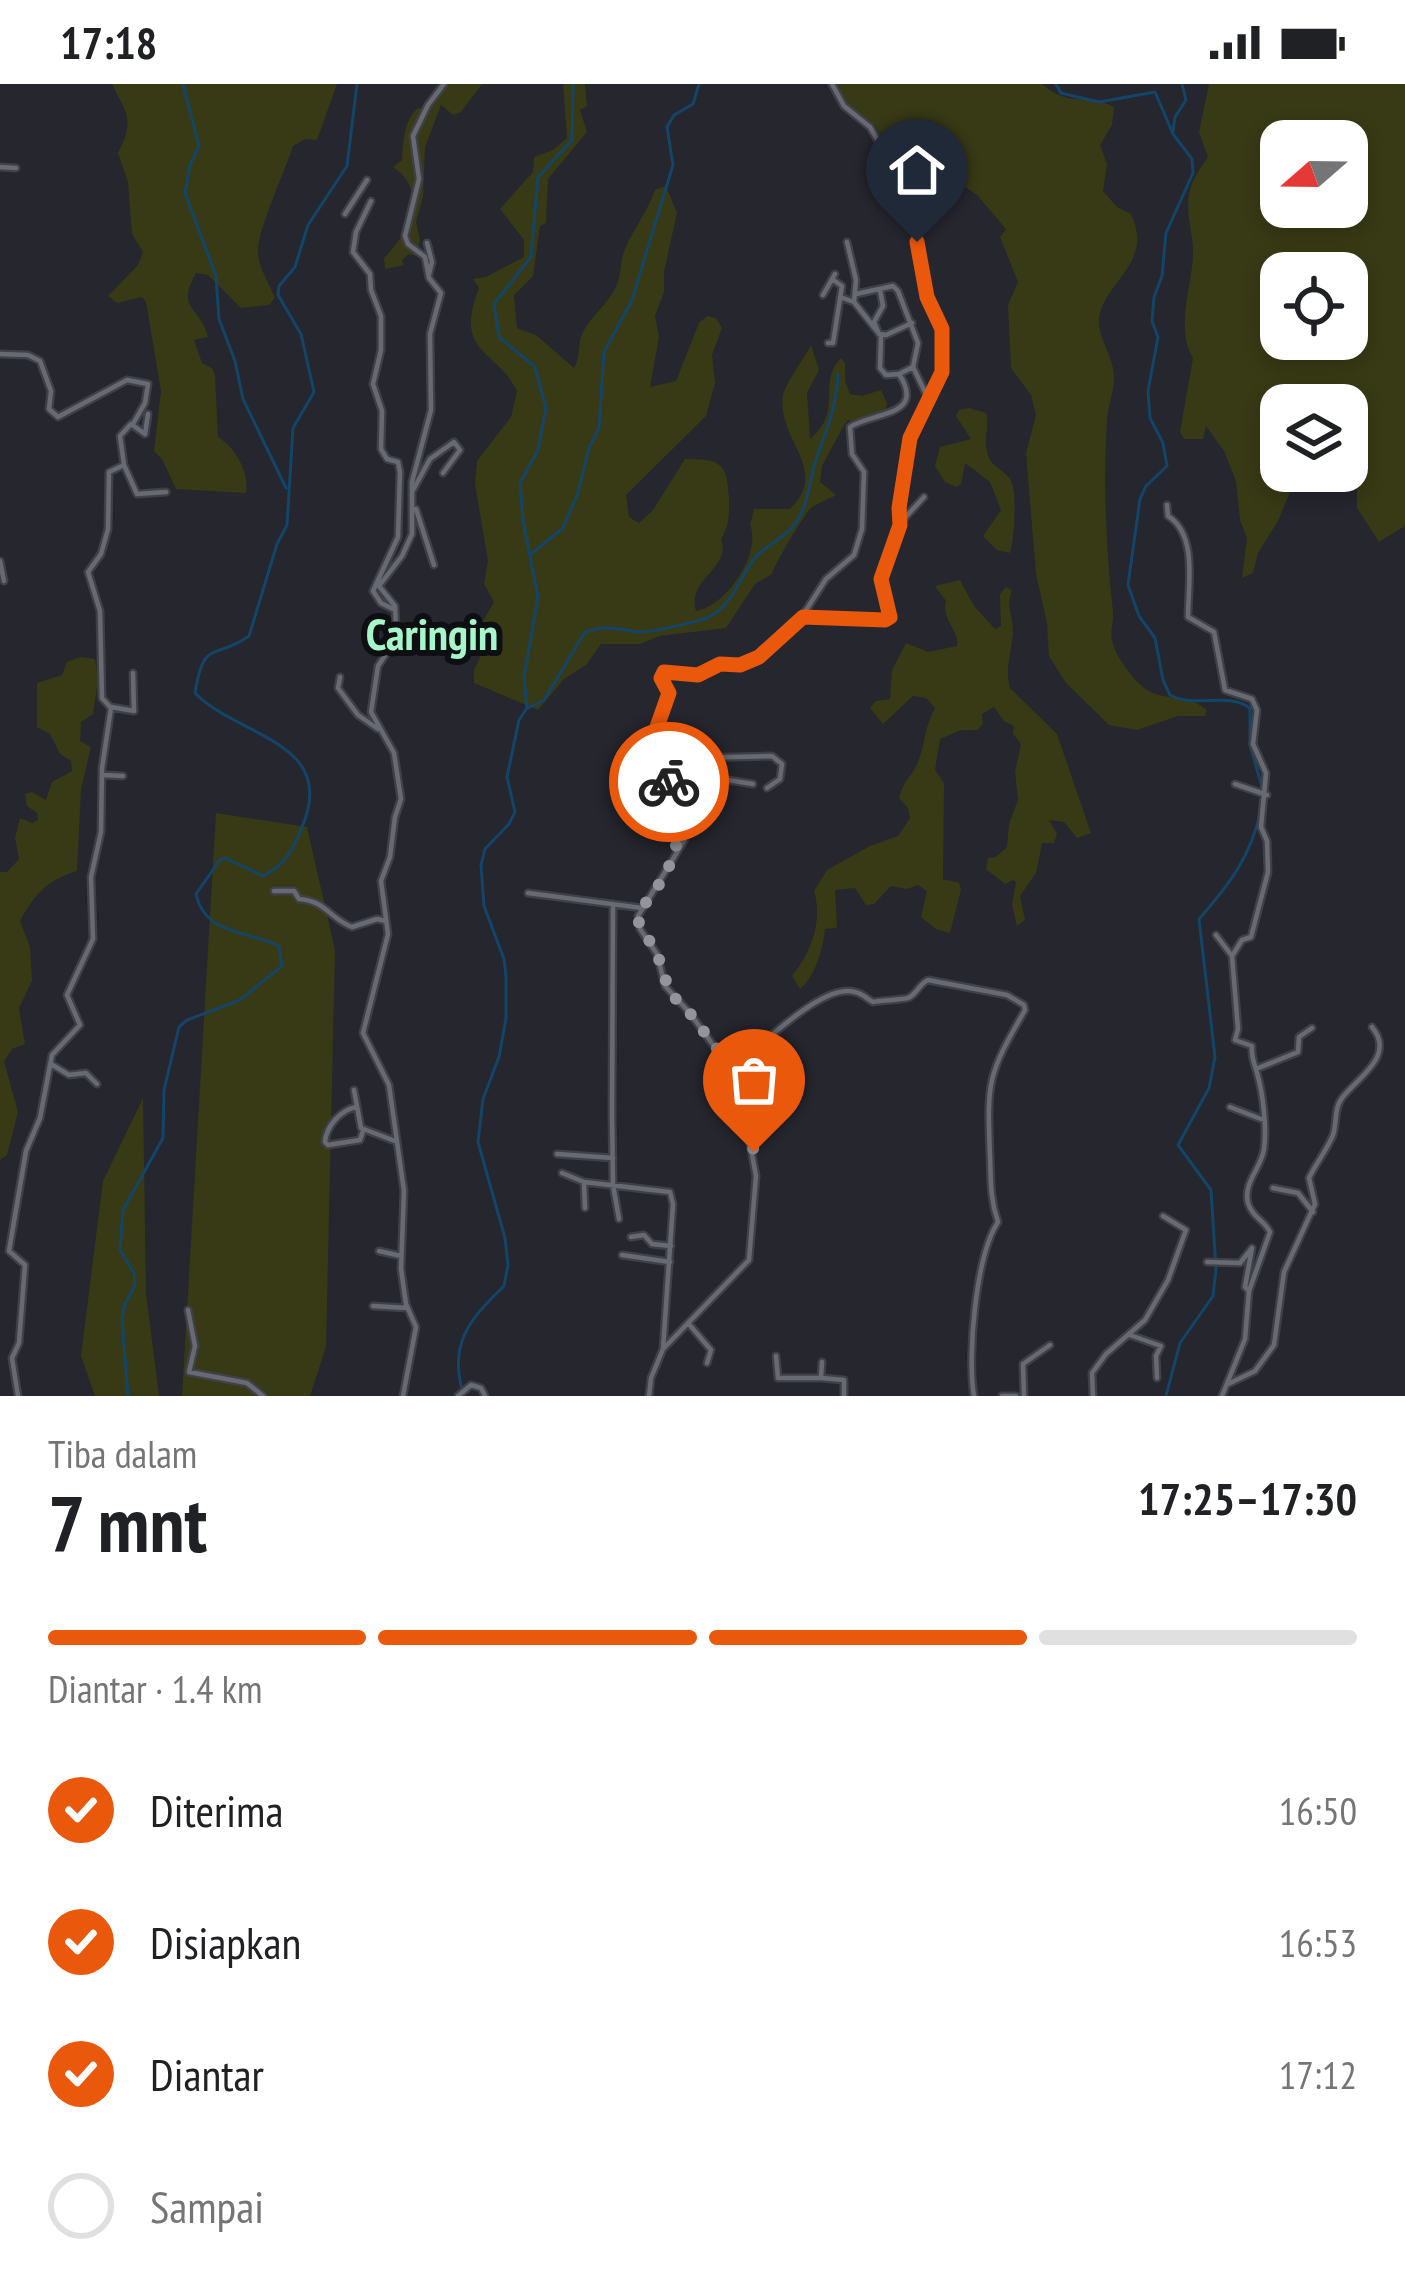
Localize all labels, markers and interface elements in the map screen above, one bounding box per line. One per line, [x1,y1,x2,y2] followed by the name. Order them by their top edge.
[60,13,157,71] text: 17:18
[866,119,968,242] pin
[1260,120,1368,228] north arrow
[1260,120,1368,492] map controls
[884,137,950,203] icon: home
[1260,252,1368,360] button: locate
[1260,384,1368,492] button: layers
[366,604,498,662] district label: Caringin
[609,722,729,842] courier
[636,749,702,815] icon: bike
[703,1029,805,1152] pin
[721,1047,787,1113] icon: bag
[48,1428,197,1479] text: Tiba dalam
[1138,1469,1357,1527] text: 17:25–17:30
[48,1473,207,1574] text: 7 mnt
[48,1663,262,1714] text: Diantar · 1.4 km
[48,1777,114,1843] icon: check
[150,1781,283,1839] text: Diterima
[1279,1785,1357,1836] text: 16:50
[48,1909,114,1975] icon: check
[150,1913,301,1971] text: Disiapkan
[1279,1917,1357,1968] text: 16:53
[48,2041,114,2107] icon: check
[150,2045,264,2103] text: Diantar
[1279,2049,1357,2100] text: 17:12
[150,2177,264,2235] text: Sampai

